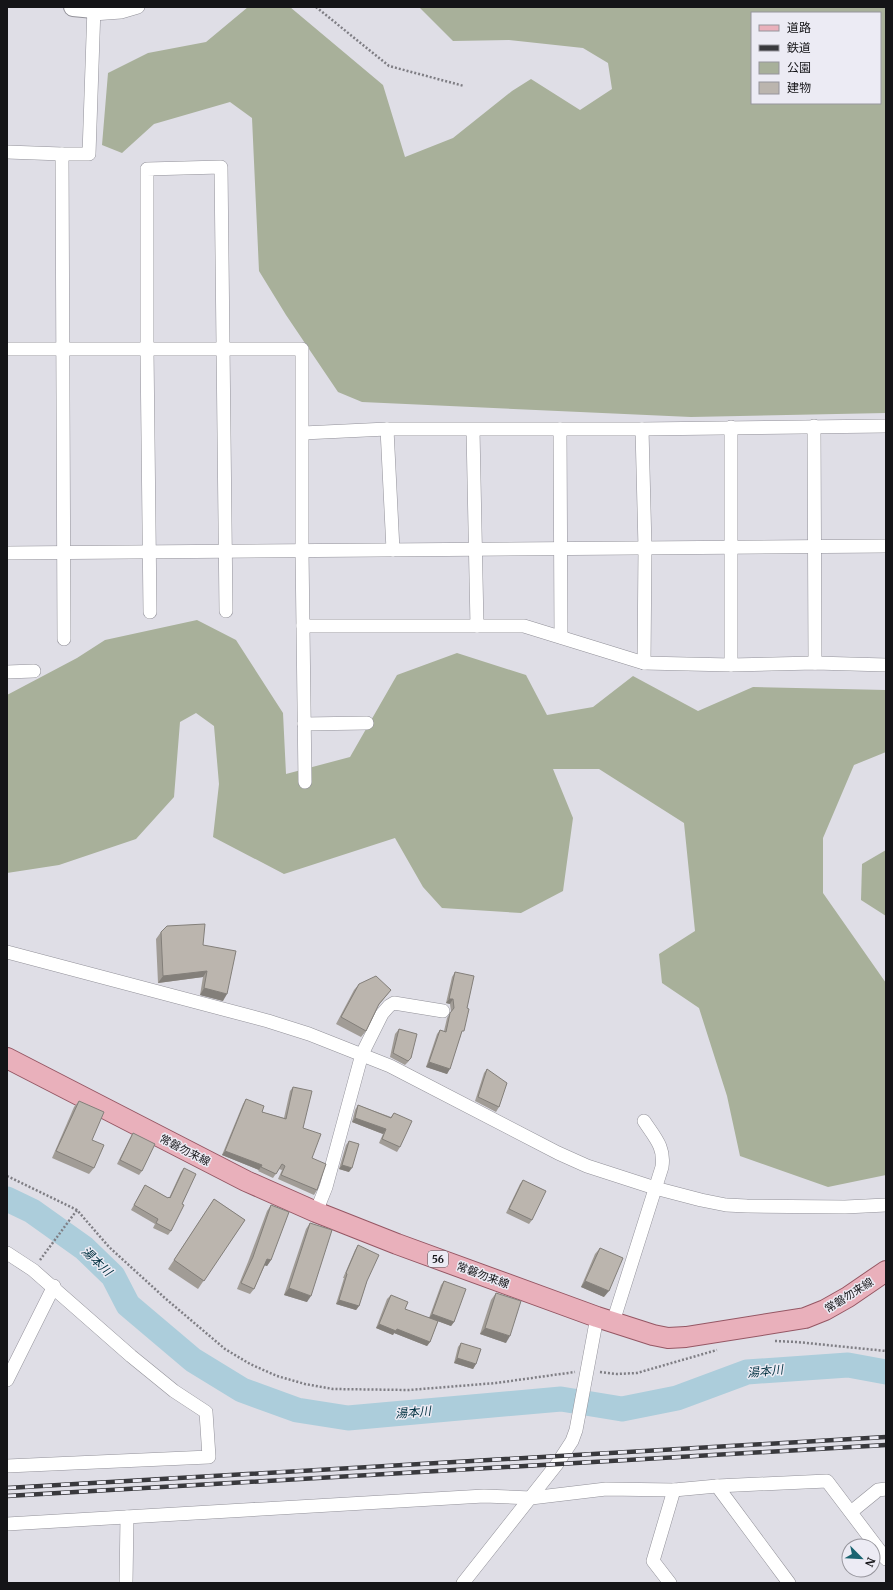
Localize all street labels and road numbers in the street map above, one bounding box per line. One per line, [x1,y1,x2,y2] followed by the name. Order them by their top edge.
[157,1131,213,1169] street label: 常磐勿来線
[428,1251,448,1267] road number: 56
[455,1259,511,1291] street label: 常磐勿来線
[822,1274,876,1316] street label: 常磐勿来線

